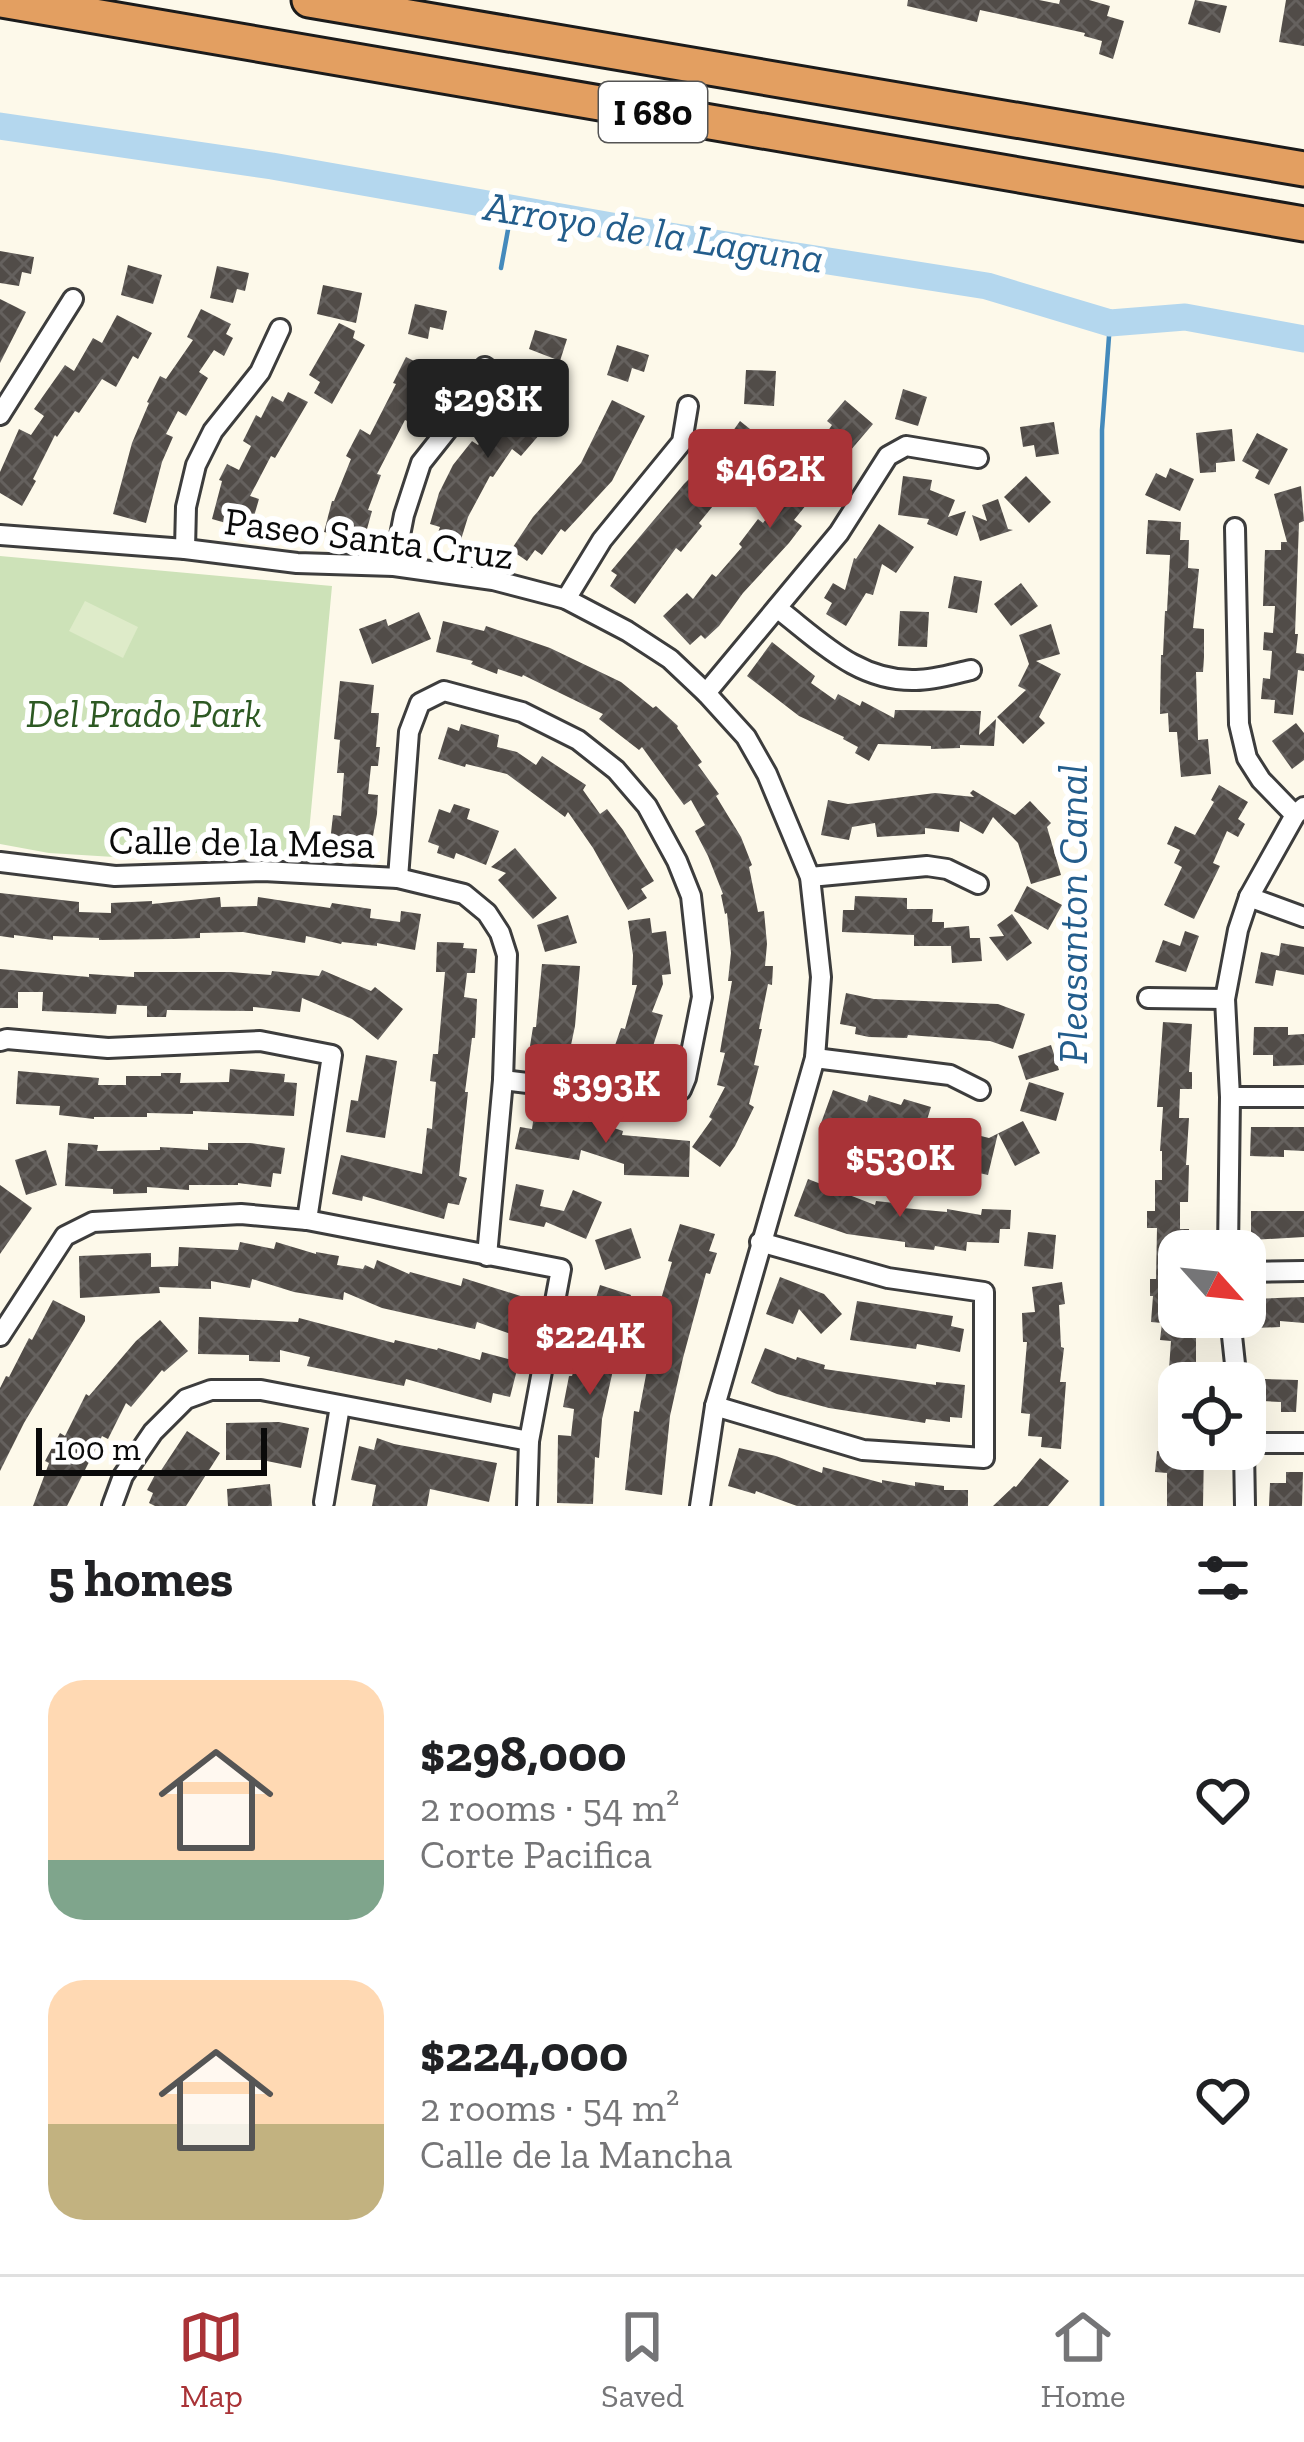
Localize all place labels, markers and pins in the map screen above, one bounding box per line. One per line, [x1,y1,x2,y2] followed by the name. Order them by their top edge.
[404,359,572,461] pin: $298K
[686,429,854,531] pin: $462K
[522,1044,690,1146] pin: $393K
[816,1118,984,1220] pin: $530K
[506,1296,674,1398] pin: $224K

